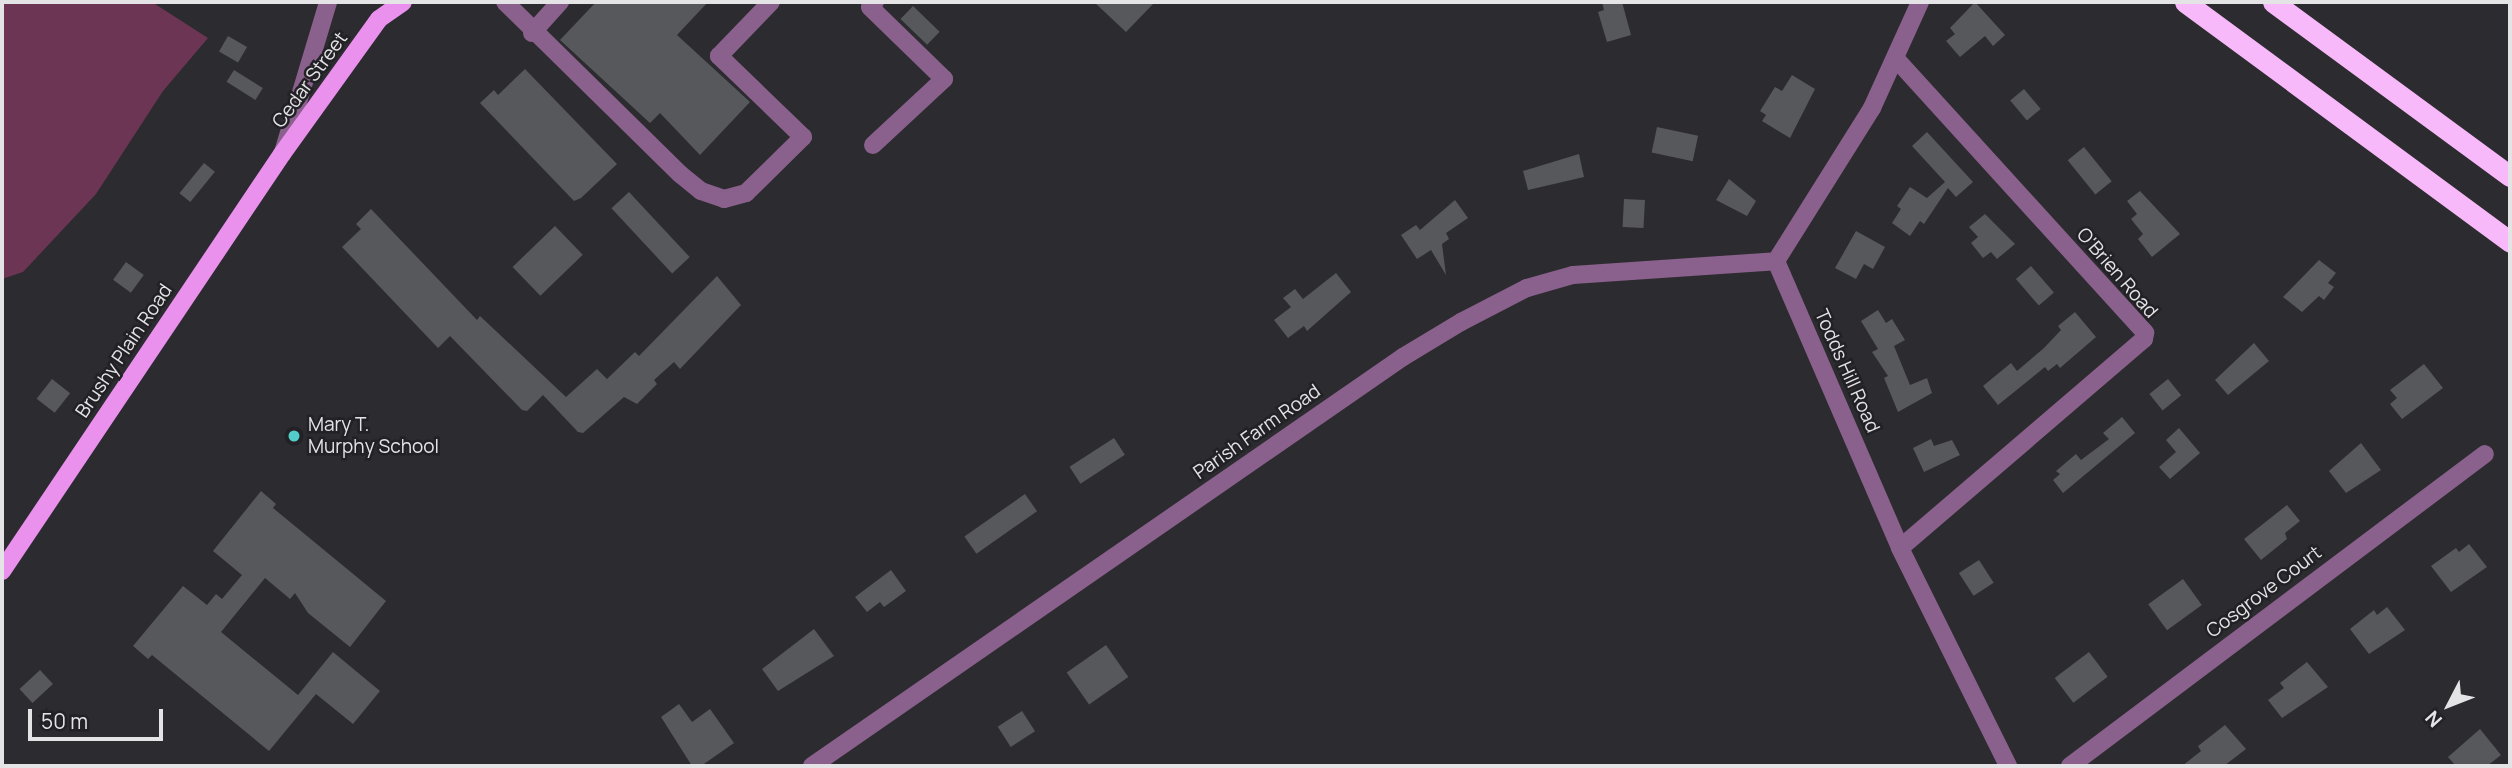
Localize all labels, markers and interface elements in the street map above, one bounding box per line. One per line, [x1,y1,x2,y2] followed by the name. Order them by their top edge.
[268,28,352,132] street label: Cedar Street
[2072,223,2162,323] street label: O'Brien Road
[71,280,177,422] street label: Brushy Plain Road
[1810,306,1884,436] street label: Todds Hill Road
[1189,380,1325,484] street label: Parish Farm Road
[308,414,439,458] place label: Mary T. Murphy School
[286,428,302,444] marker: Mary T. Murphy School
[2202,541,2326,643] street label: Cosgrove Court
[2414,670,2484,740] north arrow
[32,694,166,738] scale bar
[2419,705,2448,733] text: N
[41,707,88,735] text: 50 m

